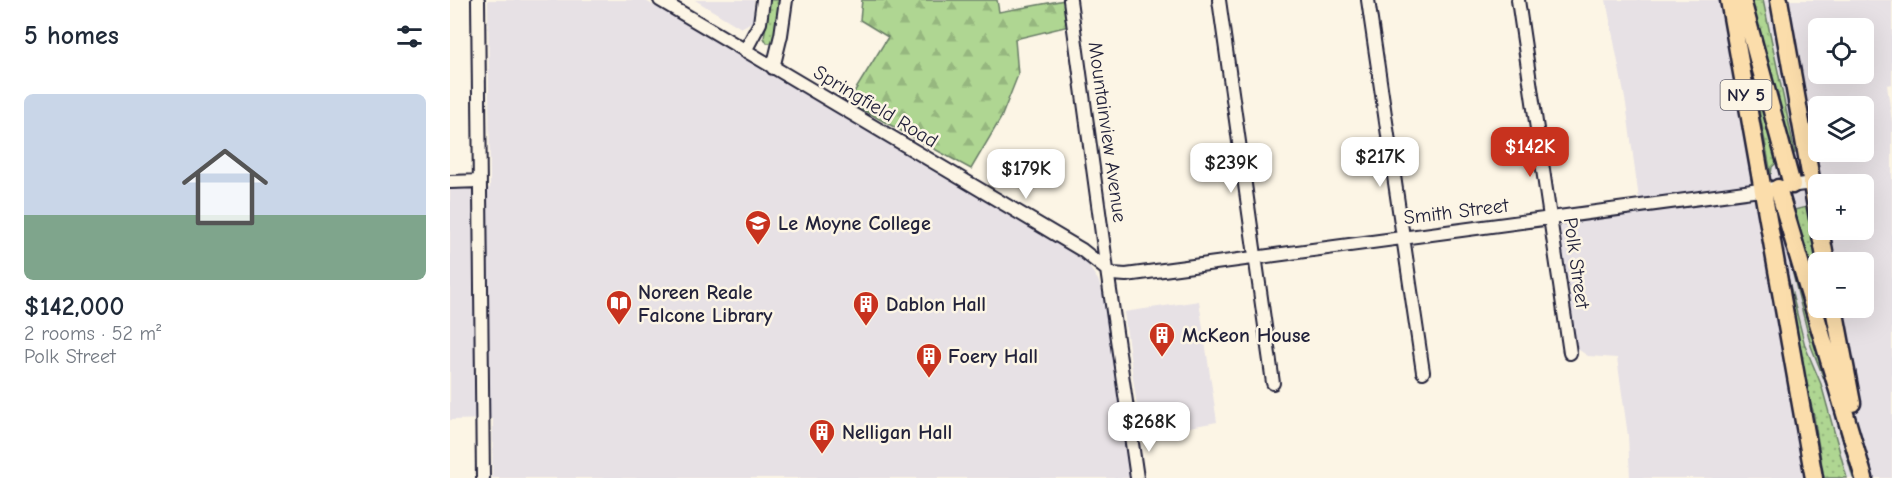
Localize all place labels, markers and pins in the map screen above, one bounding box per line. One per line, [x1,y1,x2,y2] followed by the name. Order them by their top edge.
[1488,127,1572,178] pin: $142K
[1338,137,1422,188] pin: $217K
[1189,143,1273,194] pin: $239K
[984,149,1068,200] pin: $179K
[743,208,773,246] school or university icon: Le Moyne College
[778,212,931,235] place label: Le Moyne College
[638,281,773,327] place label: Noreen Reale Falcone Library
[604,288,634,326] library icon: Noreen Reale Falcone Library
[851,289,881,327] building icon: Dablon Hall
[886,293,986,316] place label: Dablon Hall
[1147,320,1177,358] building icon: McKeon House
[1182,324,1310,347] place label: McKeon House
[914,341,944,379] building icon: Foery Hall
[948,345,1038,368] place label: Foery Hall
[1107,402,1191,453] pin: $268K
[807,417,837,455] building icon: Nelligan Hall
[842,421,952,444] place label: Nelligan Hall

